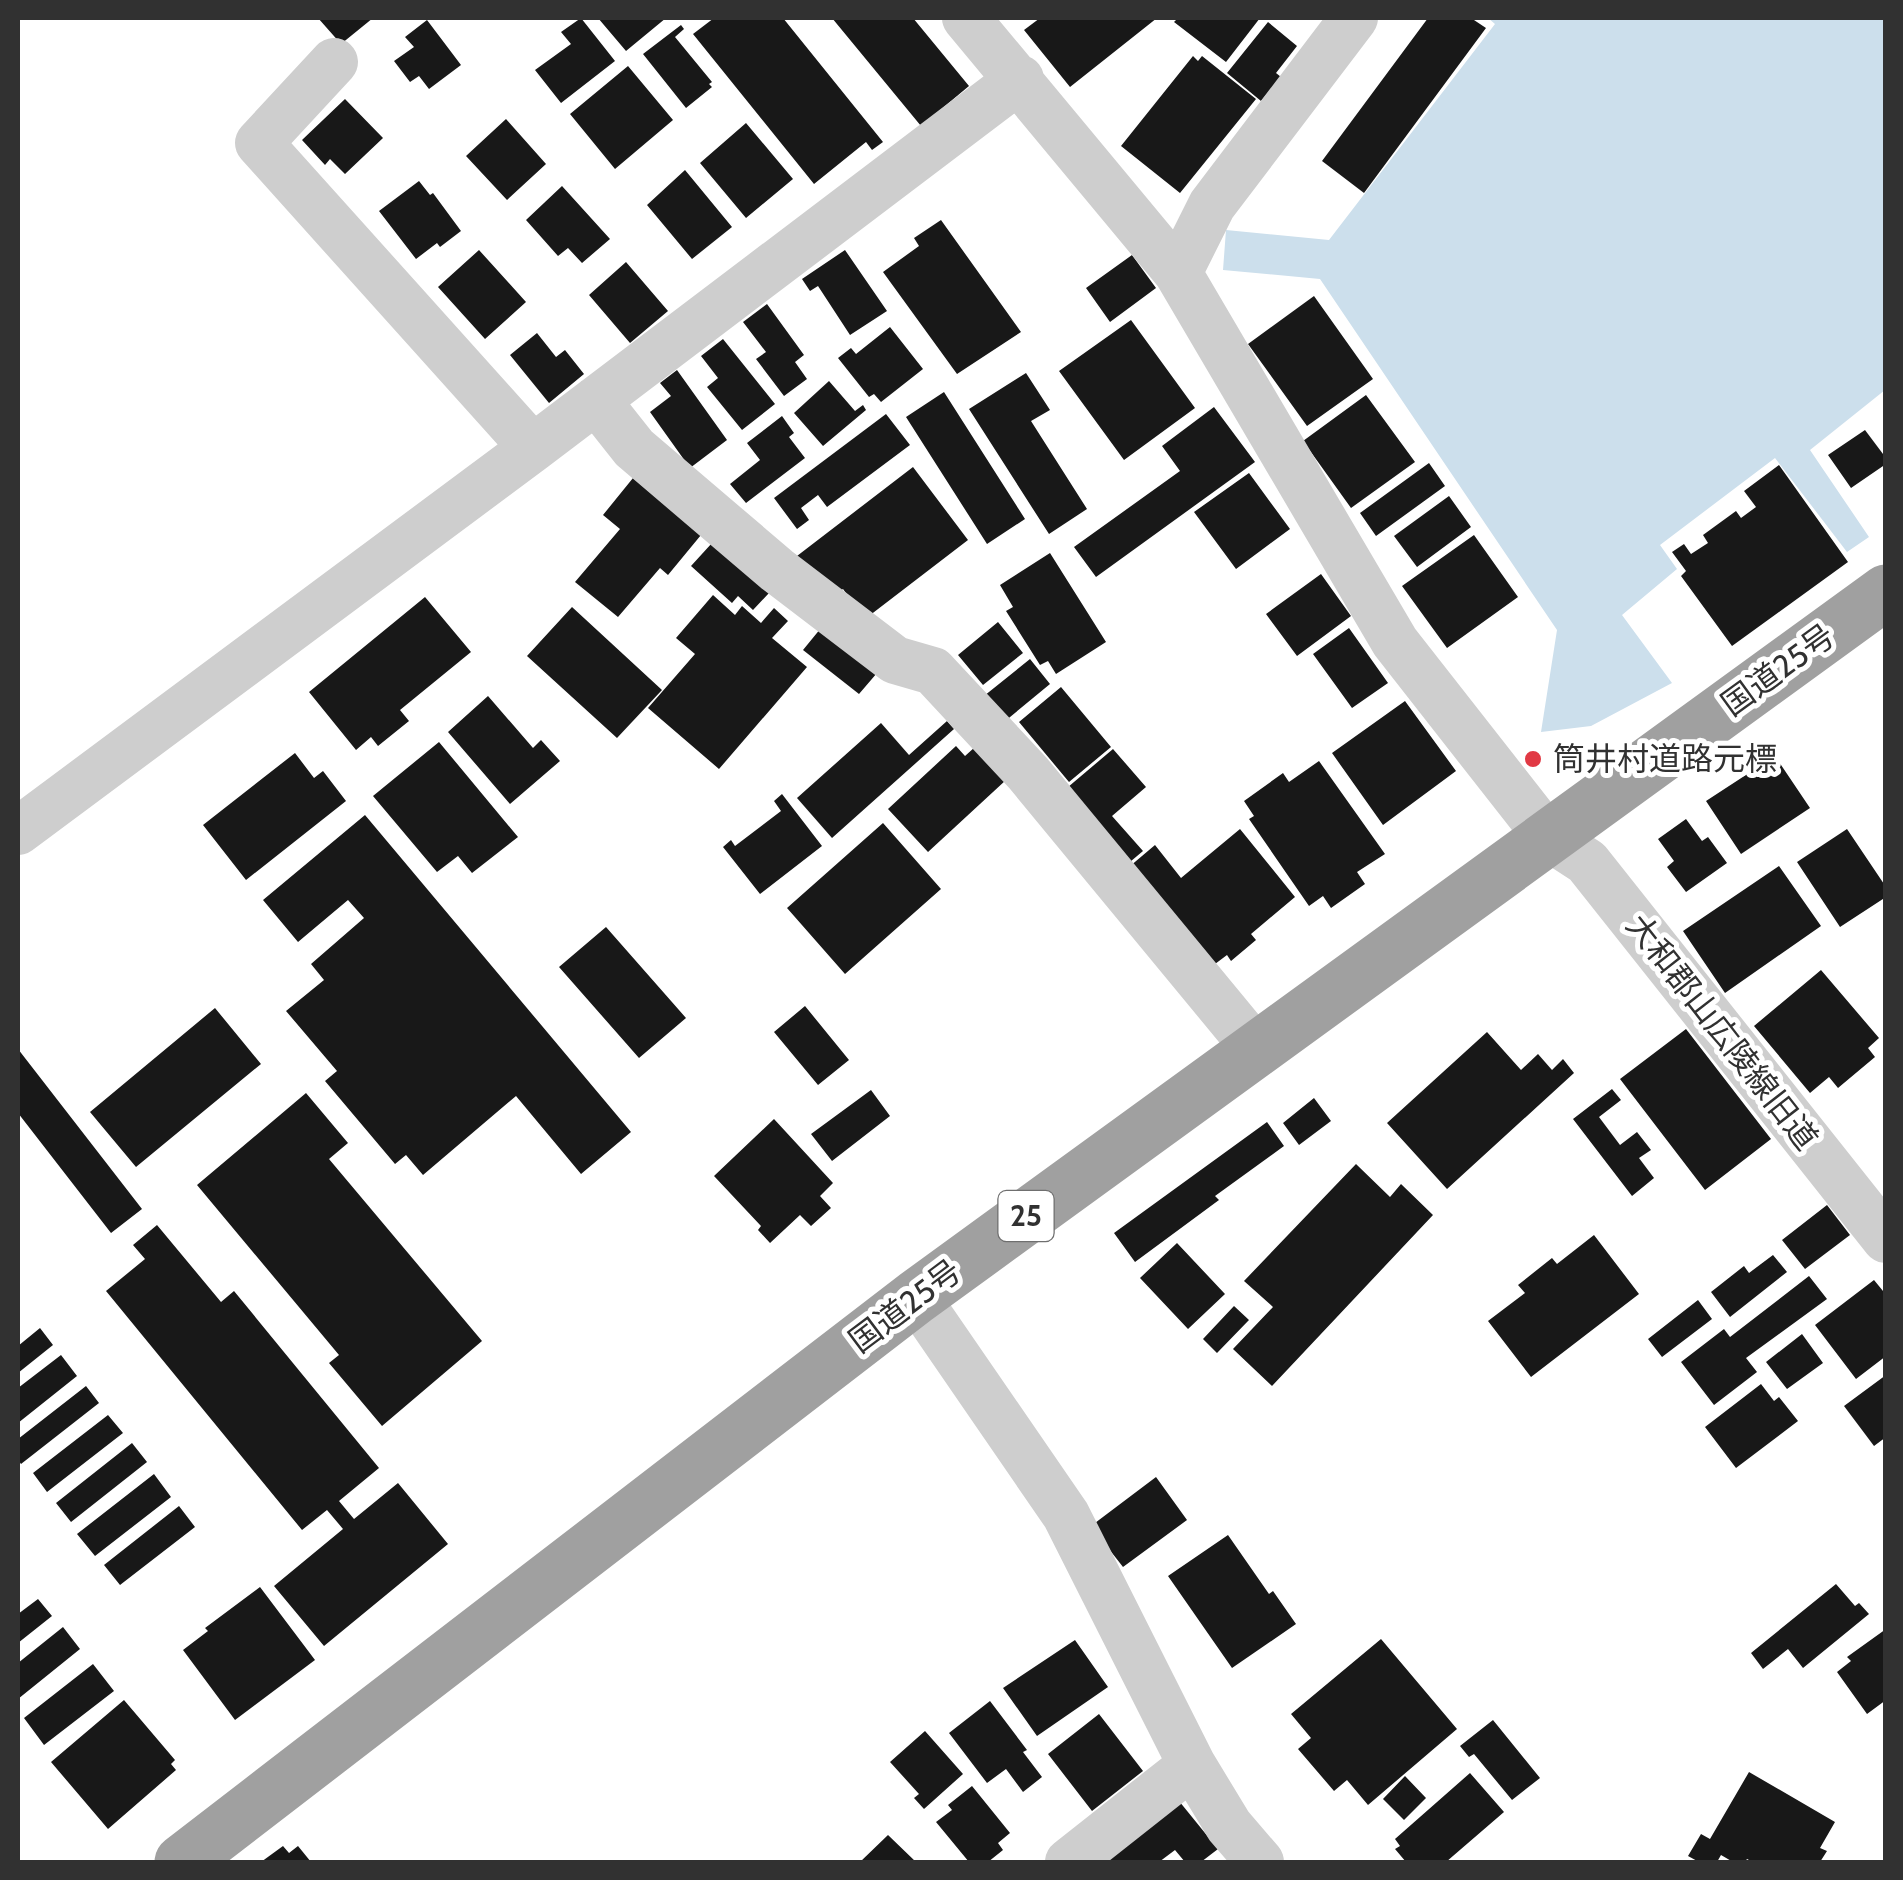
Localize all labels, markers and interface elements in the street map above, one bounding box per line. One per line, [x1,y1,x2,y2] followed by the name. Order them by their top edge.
[1714,616,1842,724] street label: 国道25号
[1553,739,1777,778] place label: 筒井村道路元標
[1522,748,1544,770] marker: 筒井村道路元標
[1618,906,1826,1157] street label: 大和郡山広陵線旧道
[998,1191,1054,1241] road number: 25
[841,1251,968,1360] street label: 国道25号

